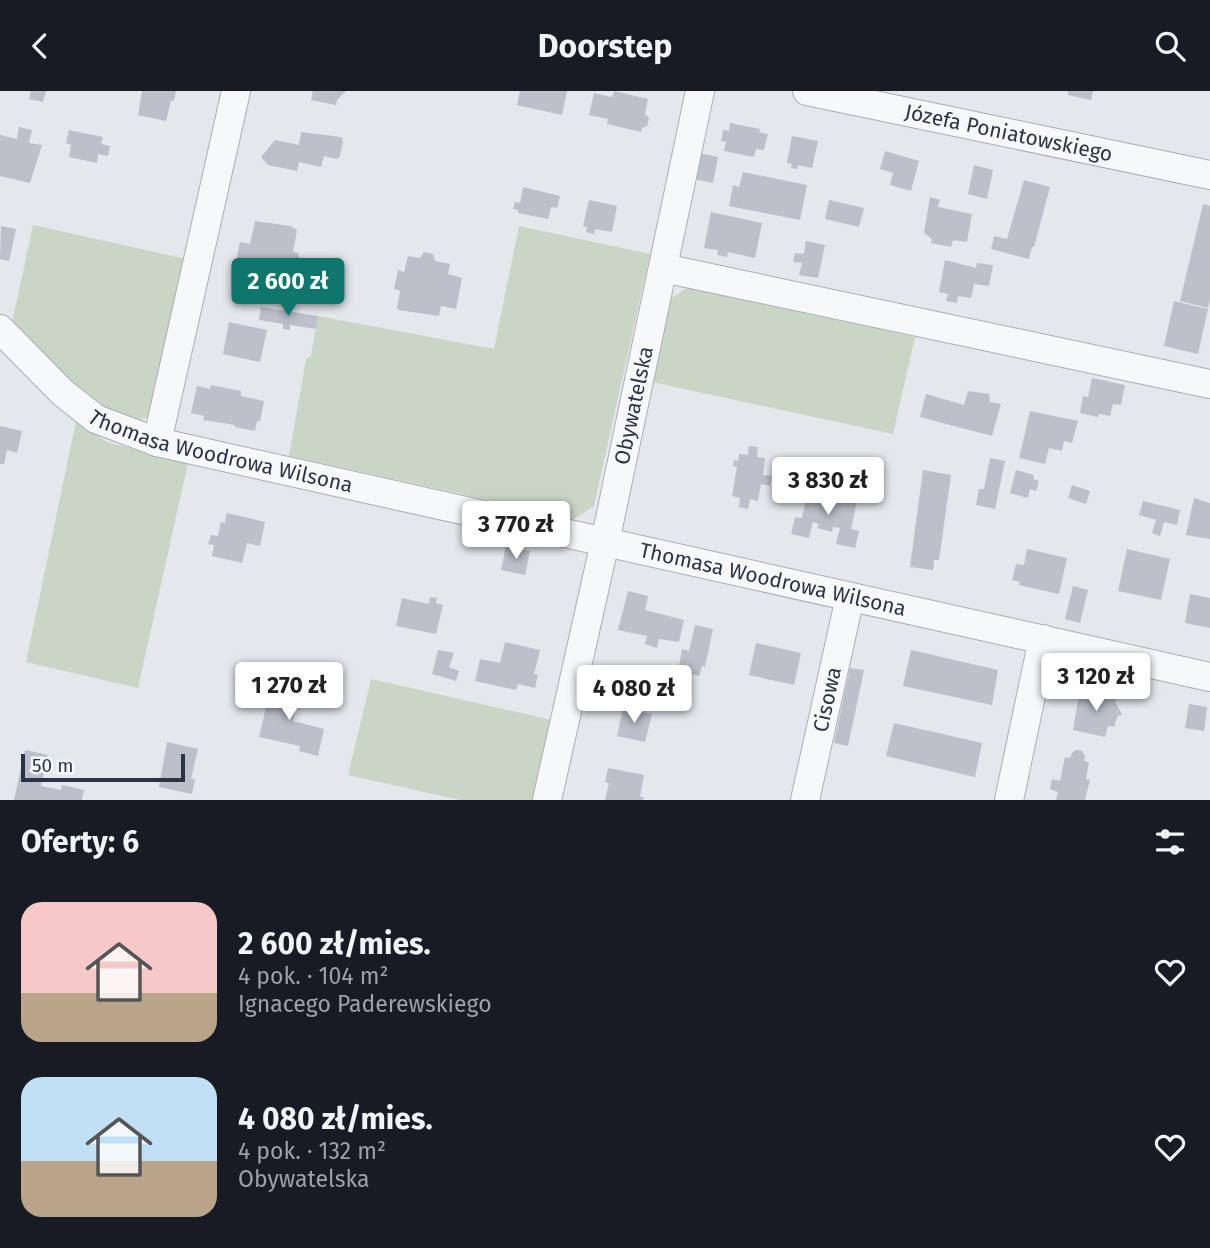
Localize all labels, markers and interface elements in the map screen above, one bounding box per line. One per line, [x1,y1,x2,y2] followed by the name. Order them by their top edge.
[21,27,59,65] icon: back
[538,27,672,65] text: Doorstep
[1151,27,1189,65] icon: search
[902,99,1115,167] street label: Józefa Poniatowskiego
[216,259,360,318] pin: 2 600 zł
[247,267,329,295] text: 2 600 zł
[609,344,659,467] street label: Obywatelska
[82,404,355,498] street label: Thomasa Woodrowa Wilsona
[756,457,900,517] pin: 3 830 zł
[788,466,868,494] text: 3 830 zł
[444,501,588,561] pin: 3 770 zł
[478,510,554,538] text: 3 770 zł
[637,537,909,622] street label: Thomasa Woodrowa Wilsona
[1024,653,1168,713] pin: 3 120 zł
[1057,662,1135,690] text: 3 120 zł
[217,663,361,722] pin: 1 270 zł
[807,664,847,734] street label: Cisowa
[562,665,706,725] pin: 4 080 zł
[251,671,327,699] text: 1 270 zł
[593,674,675,702] text: 4 080 zł
[21,751,186,783] scale bar
[32,754,73,777] text: 50 m
[1151,823,1189,861] icon: filters
[21,824,139,860] text: Oferty: 6
[238,926,431,962] text: 2 600 zł/mies.
[77,930,161,1014] icon: home
[1151,953,1189,991] icon: heart
[238,962,388,990] text: 4 pok. · 104 m²
[238,990,492,1018] text: Ignacego Paderewskiego
[238,1101,433,1137] text: 4 080 zł/mies.
[77,1105,161,1189] icon: home
[1151,1128,1189,1166] icon: heart
[238,1137,386,1165] text: 4 pok. · 132 m²
[238,1165,369,1193] text: Obywatelska

